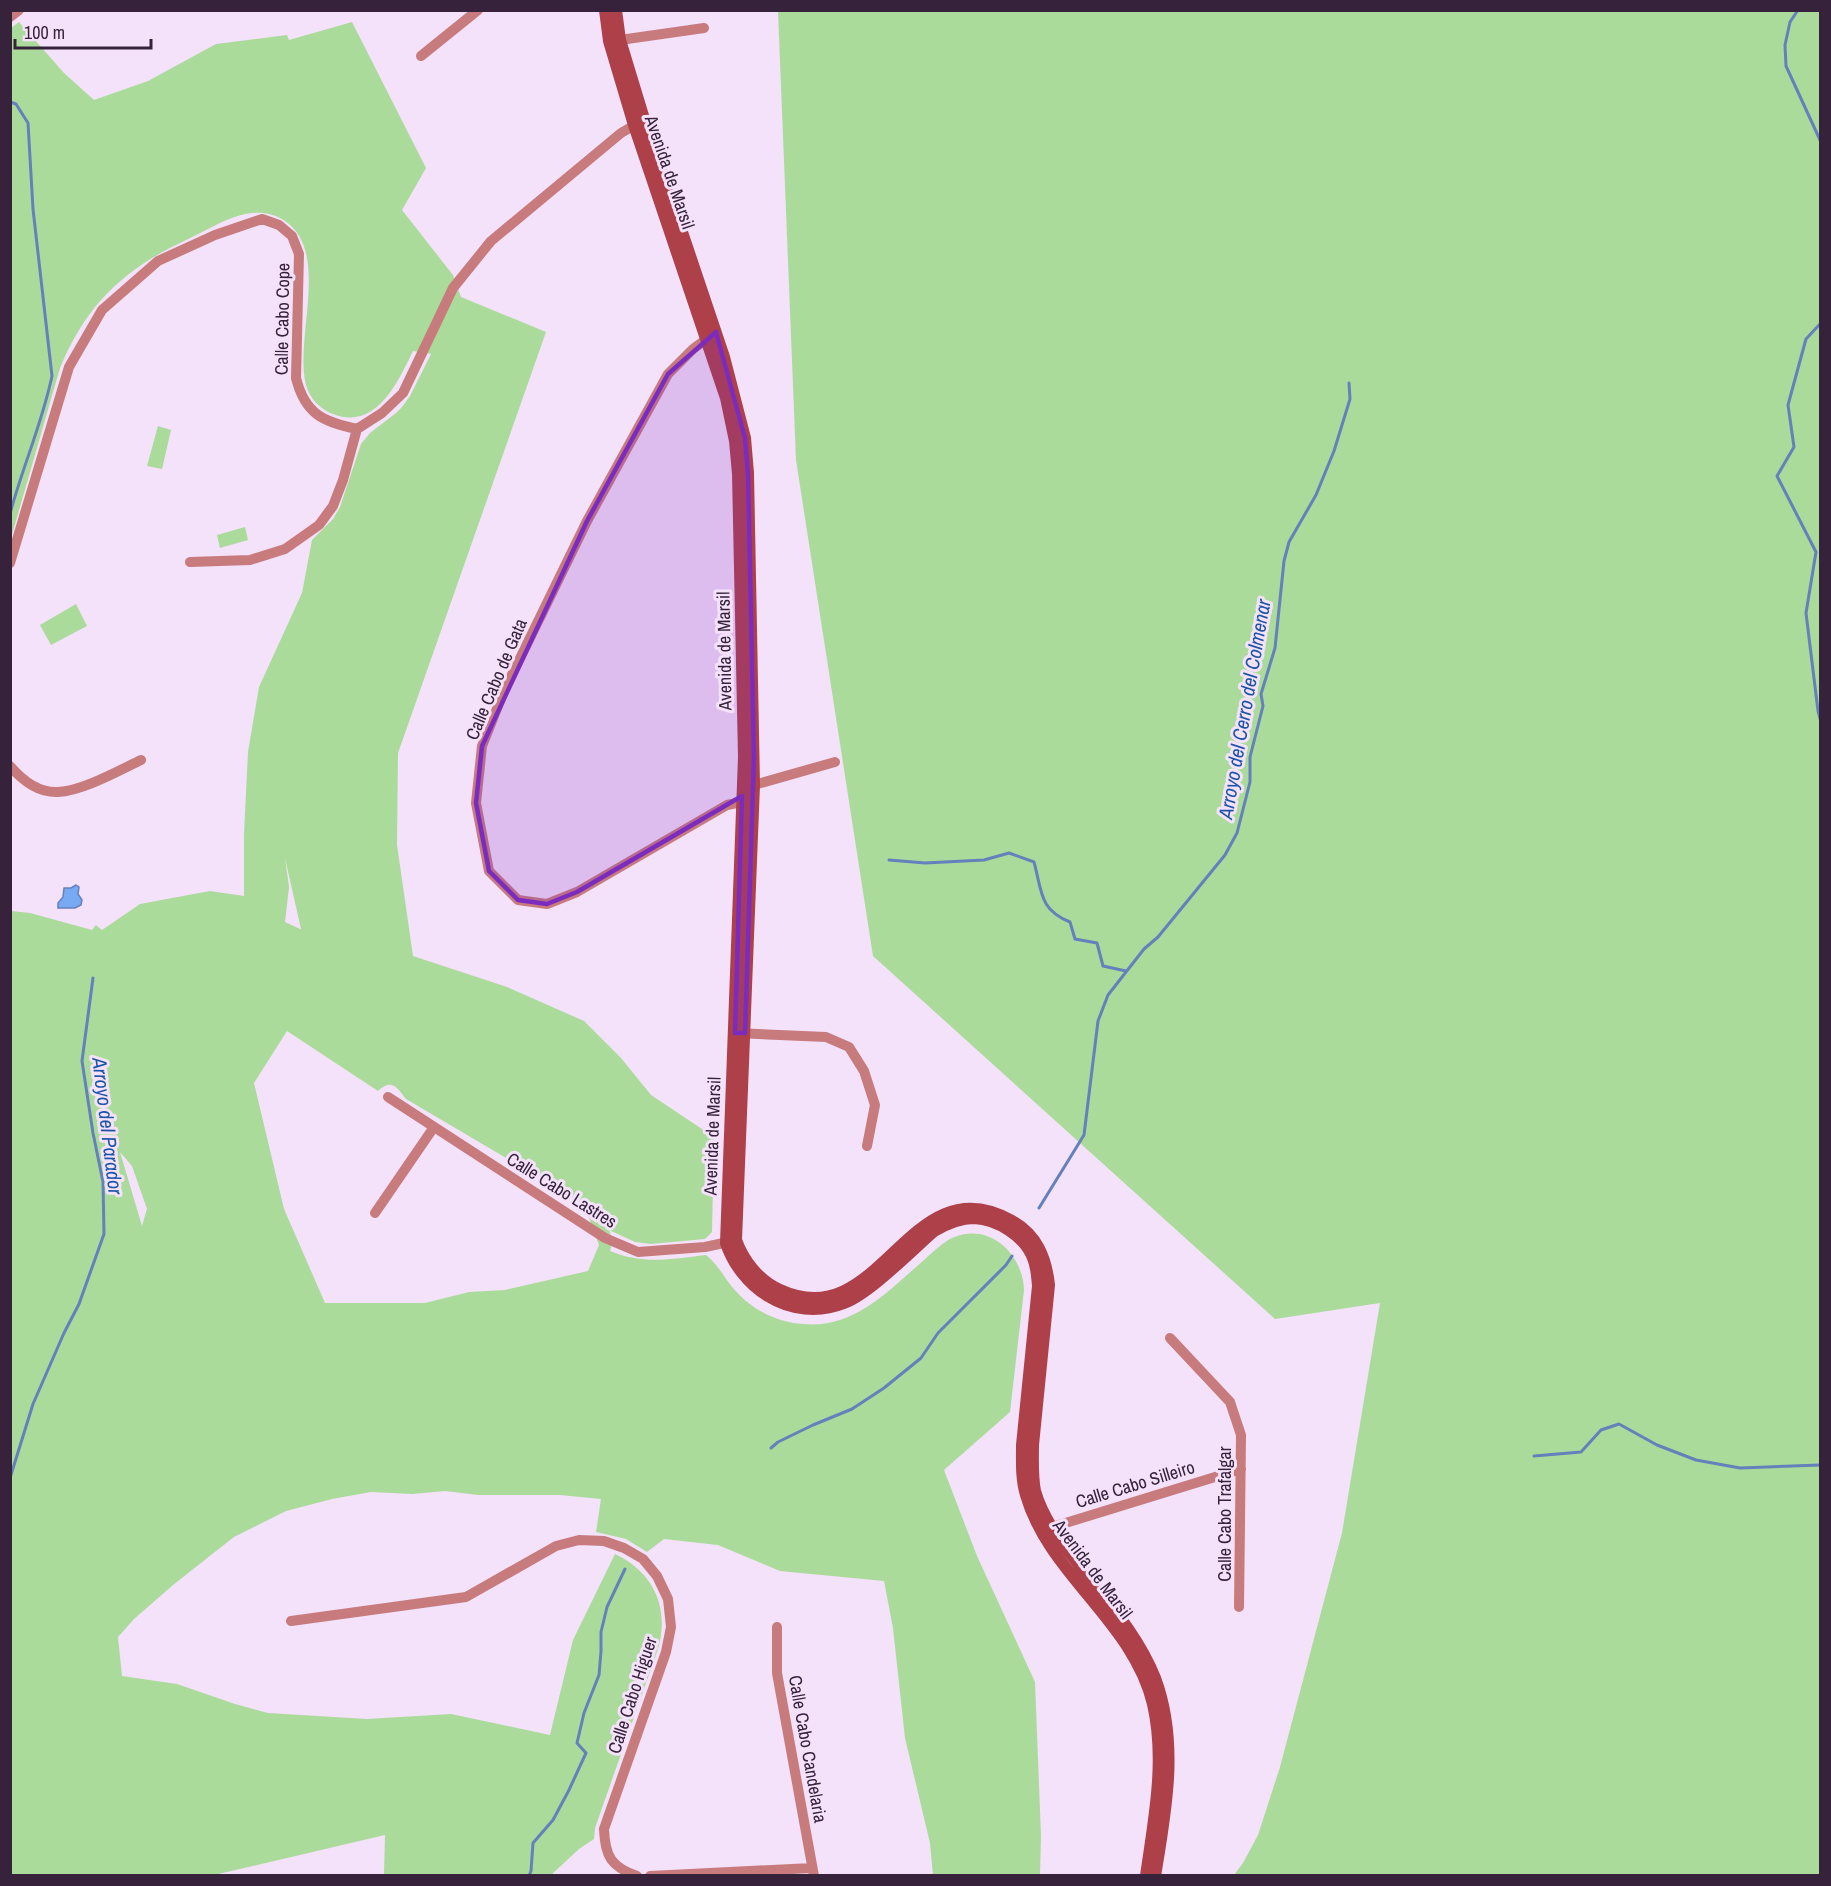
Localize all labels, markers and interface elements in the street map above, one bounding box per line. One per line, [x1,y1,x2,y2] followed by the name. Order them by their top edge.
[15,12,152,50] scale bar
[24,20,65,45] text: 100 m
[639,111,701,232] street label: Avenida de Marsil
[269,263,295,375] street label: Calle Cabo Cope
[710,591,738,712] street label: Avenida de Marsil
[1211,597,1277,822] water label: Arroyo del Cerro del Colmenar
[459,614,533,744] street label: Calle Cabo de Gata
[86,1055,130,1196] water label: Arroyo del Parador
[697,1076,727,1197] street label: Avenida de Marsil
[502,1146,622,1234] street label: Calle Cabo Lastres
[1212,1446,1237,1582] street label: Calle Cabo Trafalgar
[1073,1454,1197,1514] street label: Calle Cabo Silleiro
[1047,1513,1139,1624] street label: Avenida de Marsil
[601,1633,663,1757] street label: Calle Cabo Higuer
[783,1673,833,1825] street label: Calle Cabo Candelaria

